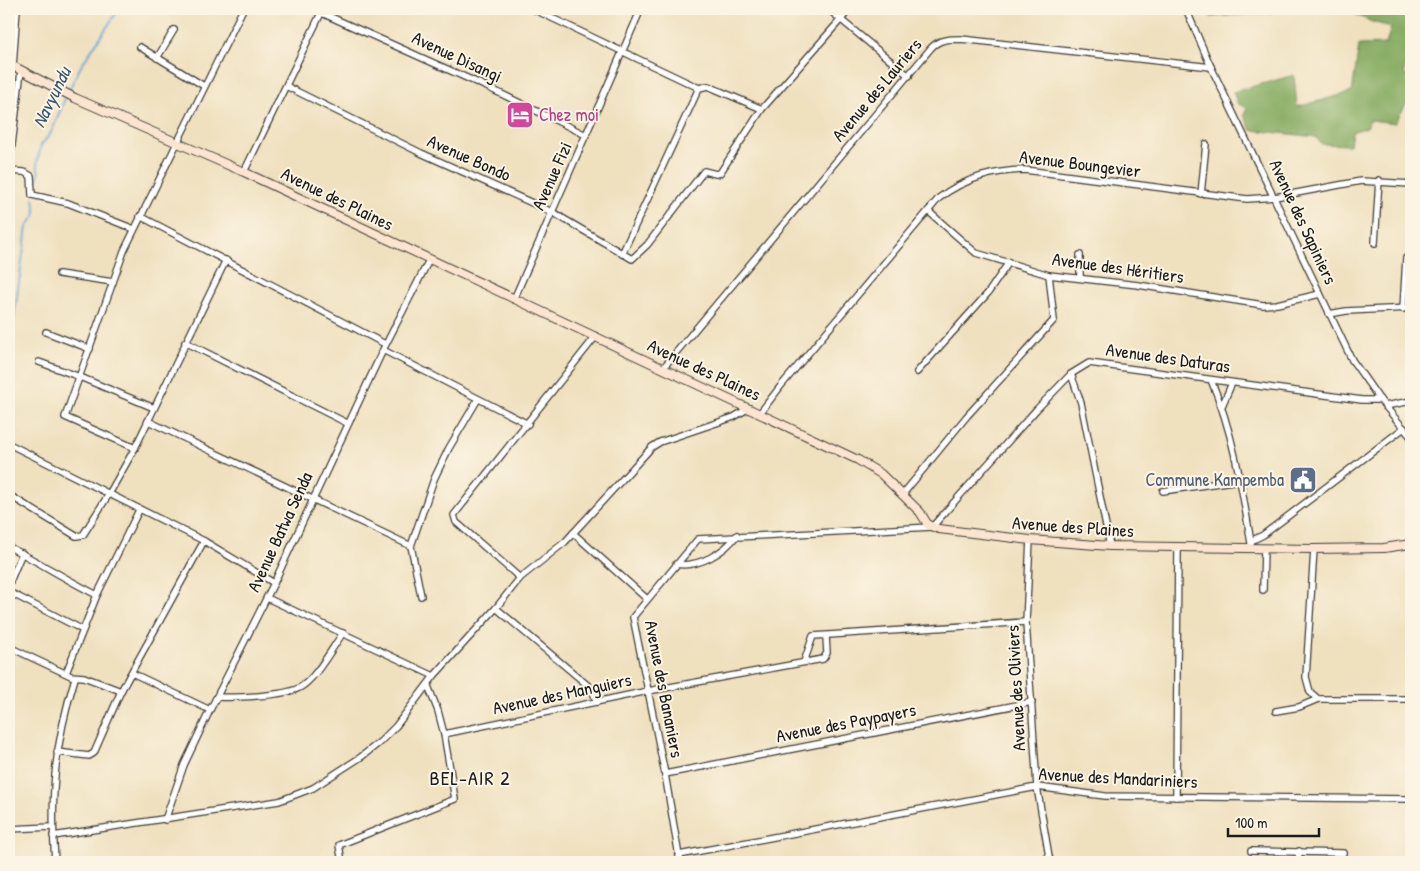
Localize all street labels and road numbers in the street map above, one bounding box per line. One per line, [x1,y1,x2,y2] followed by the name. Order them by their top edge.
[408,25,506,88] street label: Avenue Disangi
[826,33,927,147] street label: Avenue des Lauriers
[424,128,515,187] street label: Avenue Bondo
[525,138,578,214] street label: Avenue Fizi
[1018,144,1142,183] street label: Avenue Boungevier
[1264,155,1343,288] street label: Avenue des Sapiniers
[277,161,397,237] street label: Avenue des Plaines
[1051,246,1186,289] street label: Avenue des Héritiers
[644,332,765,407] street label: Avenue des Plaines
[1104,336,1232,379] street label: Avenue des Daturas
[241,468,318,596] street label: Avenue Batwa Senda
[1011,510,1135,543] street label: Avenue des Plaines
[639,618,690,760] street label: Avenue des Bananiers
[1000,624,1031,752] street label: Avenue des Oliviers
[490,667,634,720] street label: Avenue des Manguiers
[774,697,918,748] street label: Avenue des Paypayers
[1038,761,1198,794] street label: Avenue des Mandariniers

